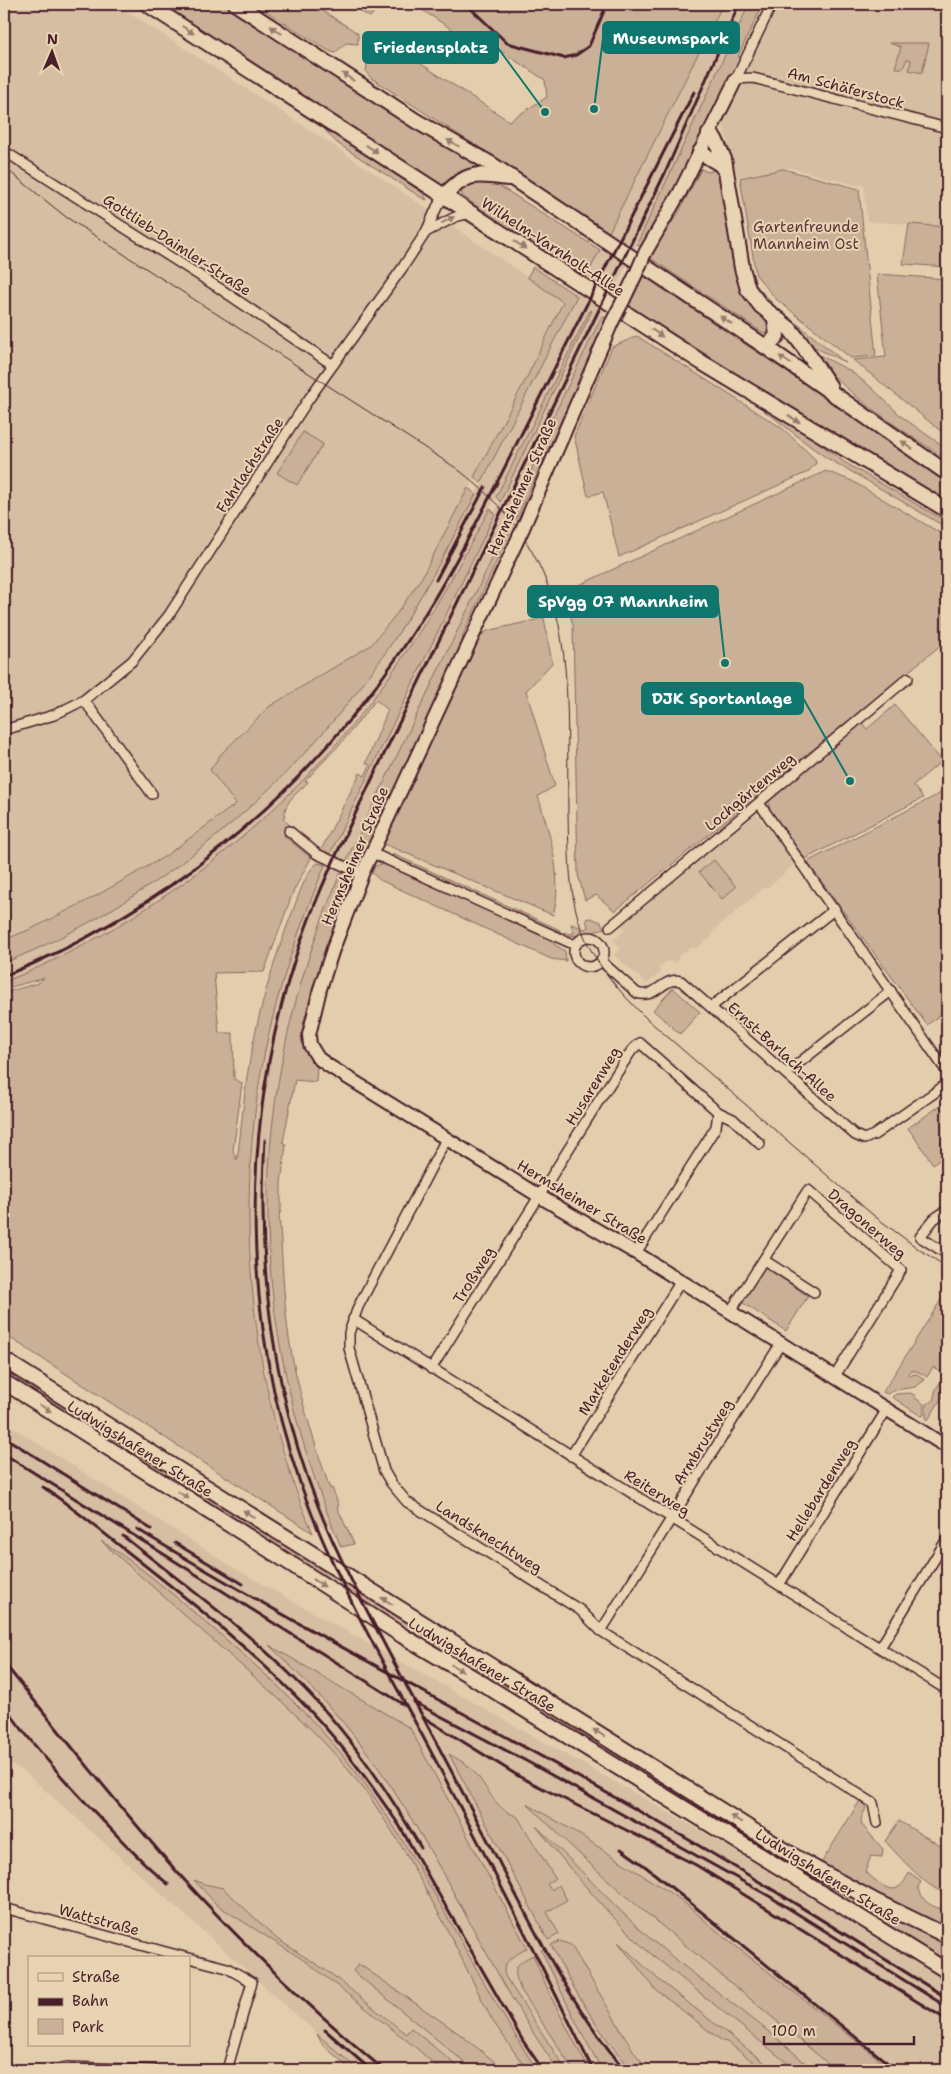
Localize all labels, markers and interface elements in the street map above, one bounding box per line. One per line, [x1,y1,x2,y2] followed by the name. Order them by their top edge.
[603,22,739,53] callout: Museumspark
[270,25,283,35] one-way arrow
[181,26,194,35] one-way arrow
[28,28,78,78] north arrow
[613,28,729,49] text: Museumspark
[47,30,58,48] text: N
[363,32,498,63] callout: Friedensplatz
[373,37,489,58] text: Friedensplatz
[785,63,907,113] street label: Am Schäferstock
[341,72,354,82] one-way arrow
[447,138,460,147] one-way arrow
[365,145,379,154] one-way arrow
[99,189,255,301] street label: Gottlieb-Daimler-Straße
[477,193,629,301] street label: Wilhelm-Varnholt-Allee
[441,216,455,224] one-way arrow
[753,217,859,254] park label: Gartenfreunde Mannheim Ost
[513,240,527,249] one-way arrow
[719,315,732,325] one-way arrow
[650,328,663,338] one-way arrow
[778,355,792,365] one-way arrow
[212,413,288,517] street label: Fahrlachstraße
[788,414,801,423] one-way arrow
[483,415,561,559] street label: Hermsheimer Straße
[900,440,914,450] one-way arrow
[528,586,718,617] callout: SpVgg 07 Mannheim
[538,591,708,612] text: SpVgg 07 Mannheim
[642,683,803,714] callout: DJK Sportanlage
[652,688,793,709] text: DJK Sportanlage
[701,748,799,836] street label: Lochgärtenweg
[317,784,393,928] street label: Hermsheimer Straße
[723,998,841,1106] street label: Ernst-Barlach-Allee
[561,1043,625,1129] street label: Husarenweg
[513,1155,651,1249] street label: Hermsheimer Straße
[824,1184,910,1264] street label: Dragonerweg
[449,1243,499,1307] street label: Troßweg
[573,1303,657,1419] street label: Marketenderweg
[669,1395,737,1489] street label: Armbrustweg
[63,1396,217,1502] street label: Ludwigshafener Straße
[39,1404,52,1413] one-way arrow
[781,1435,861,1545] street label: Hellebardenweg
[620,1465,694,1521] street label: Reiterweg
[176,1490,189,1499] one-way arrow
[432,1496,546,1578] street label: Landsknechtweg
[242,1510,256,1519] one-way arrow
[313,1578,326,1588] one-way arrow
[380,1596,393,1605] one-way arrow
[405,1613,559,1717] street label: Ludwigshafener Straße
[451,1664,464,1673] one-way arrow
[592,1728,605,1738] one-way arrow
[730,1815,743,1824] one-way arrow
[751,1824,905,1930] street label: Ludwigshafener Straße
[56,1900,142,1940] street label: Wattstraße
[28,1956,190,2046] legend
[72,1967,120,1987] text: Straße
[72,1991,108,2011] text: Bahn
[764,2014,914,2046] scale bar
[72,2017,104,2037] text: Park
[771,2021,816,2041] text: 100 m

